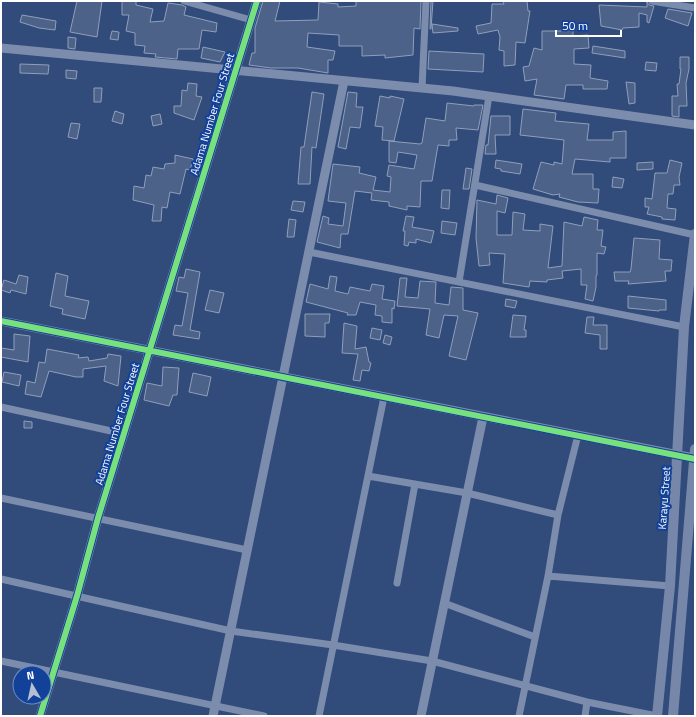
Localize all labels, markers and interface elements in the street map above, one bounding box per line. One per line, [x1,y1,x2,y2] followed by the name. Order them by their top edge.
[556,12,621,38] scale bar
[562,16,588,35] text: 50 m
[186,51,238,177] street label: Adama Number Four Street
[91,361,143,487] street label: Adama Number Four Street
[654,466,674,530] street label: Karayu Street
[12,665,52,705] north arrow
[25,667,35,684] text: N

